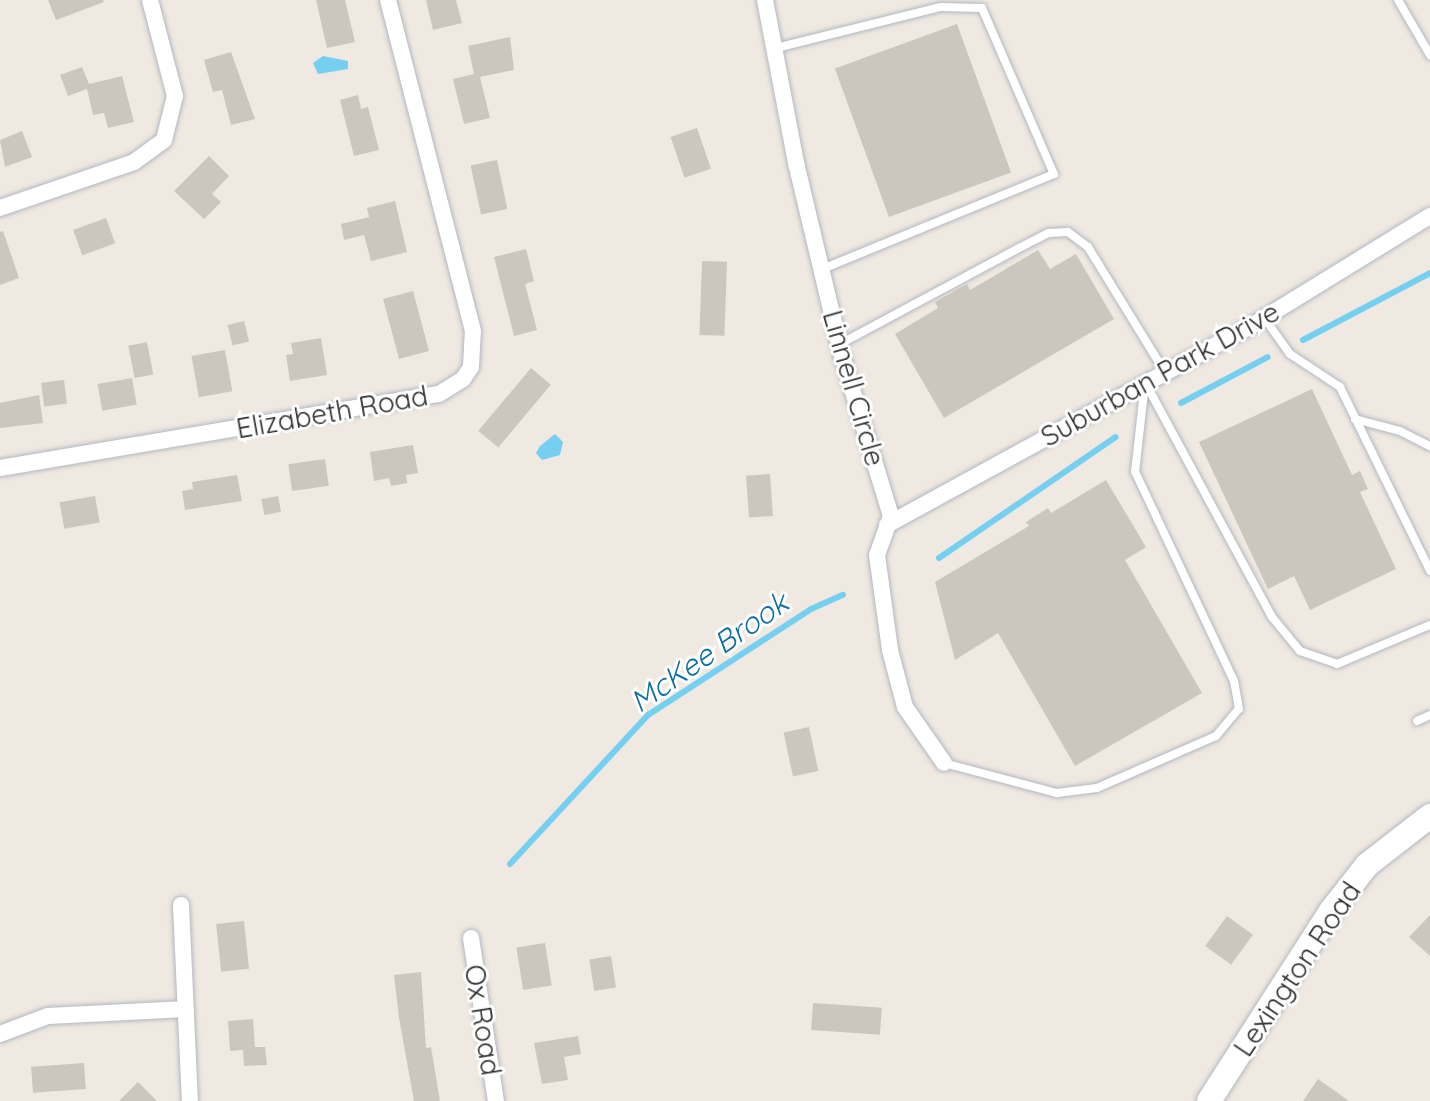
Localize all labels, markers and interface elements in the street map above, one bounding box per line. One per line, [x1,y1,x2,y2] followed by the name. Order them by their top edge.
[1035,294,1285,454] street label: Suburban Park Drive
[816,306,892,470] street label: Linnell Circle
[234,379,430,445] street label: Elizabeth Road
[623,584,795,720] water label: McKee Brook
[1226,875,1368,1063] street label: Lexington Road
[458,962,508,1078] street label: Ox Road

